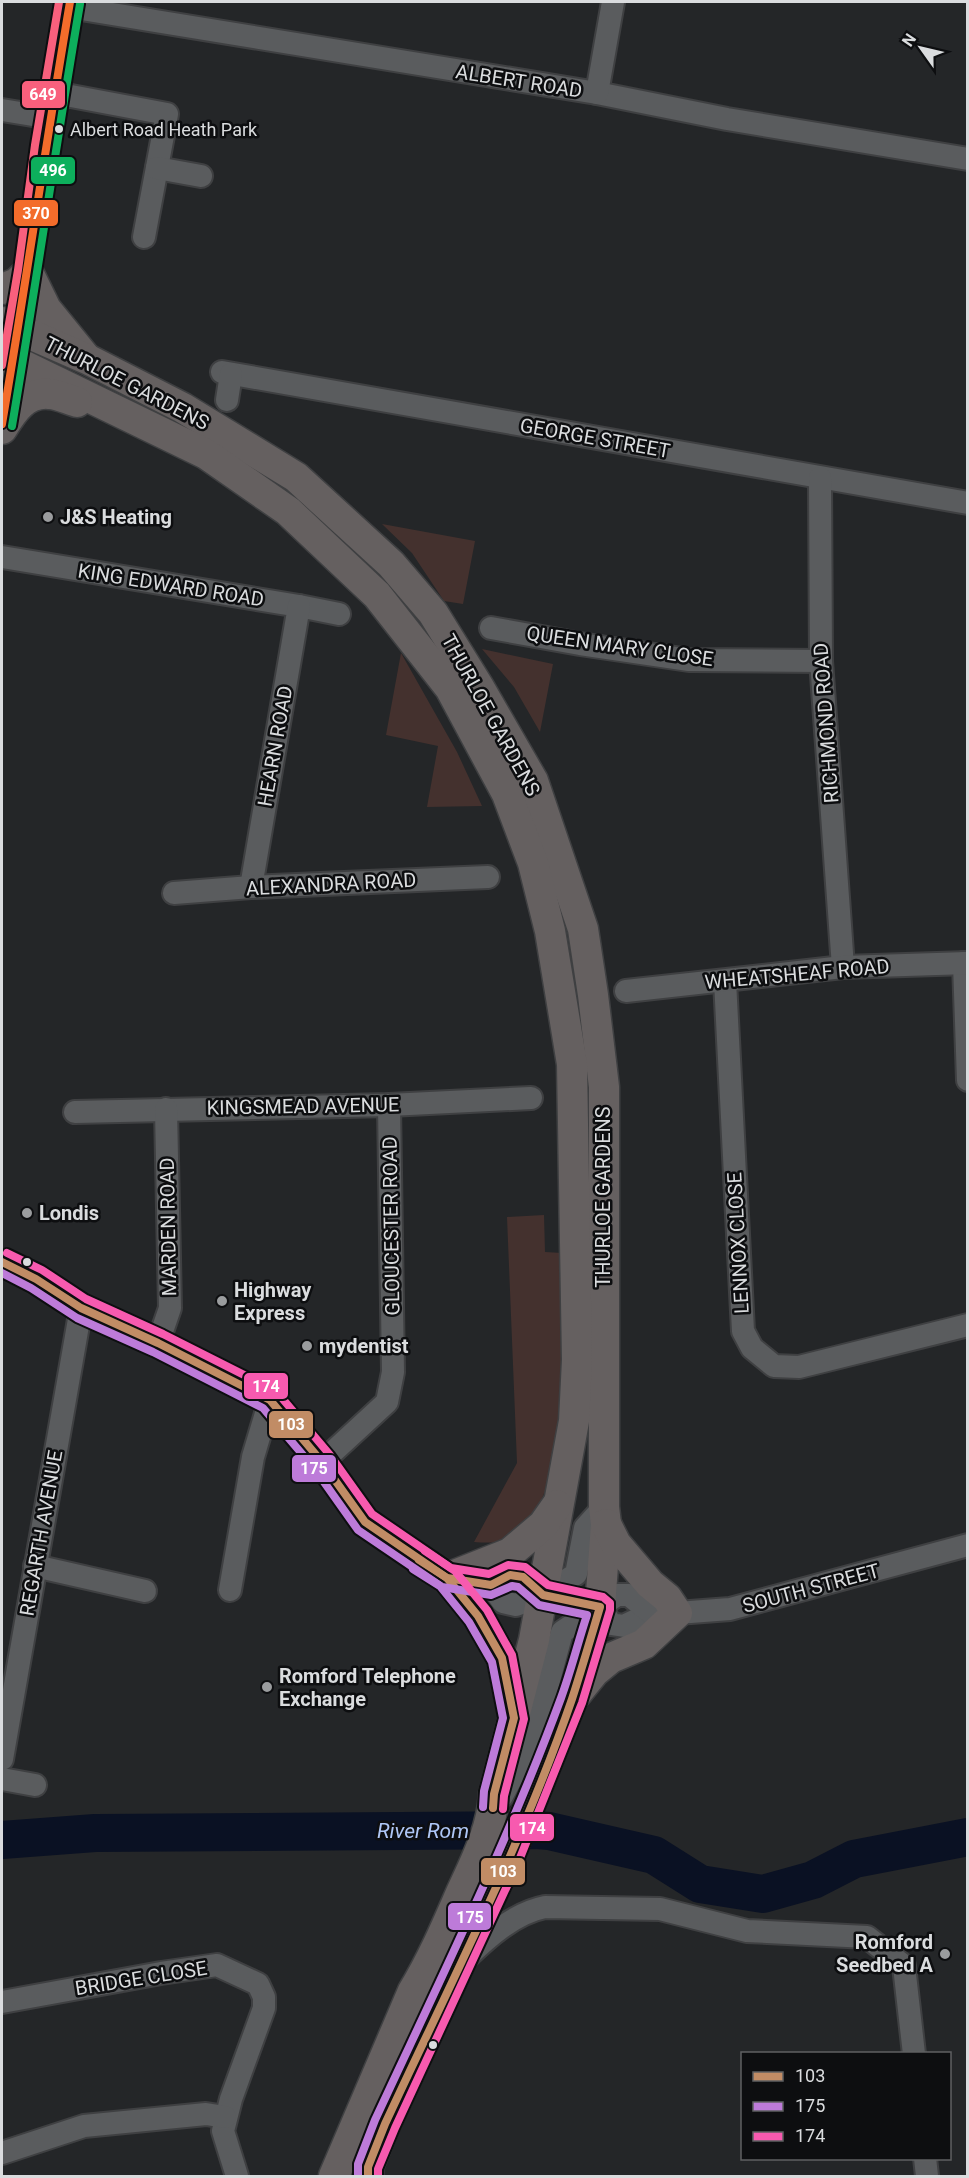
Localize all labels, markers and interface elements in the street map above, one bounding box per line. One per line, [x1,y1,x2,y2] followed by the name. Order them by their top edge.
[891,18,951,78] north arrow
[898,30,920,50] text: N
[454,59,584,103] street label: ALBERT ROAD
[21,80,66,109] line badge: 649
[29,85,57,104] text: 649
[70,119,258,140] place label: Albert Road Heath Park
[53,123,65,135] marker: Albert Road Heath Park
[30,156,76,185] line badge: 496
[39,161,67,180] text: 496
[13,199,59,227] line badge: 370
[22,204,50,223] text: 370
[41,331,213,435] street label: THURLOE GARDENS
[518,413,672,463] street label: GEORGE STREET
[60,505,172,529] place label: J&S Heating
[41,510,55,524] marker: J&S Heating
[76,558,266,612] street label: KING EDWARD ROAD
[525,621,715,671] street label: QUEEN MARY CLOSE
[437,630,546,800] street label: THURLOE GARDENS
[808,642,844,804] street label: RICHMOND ROAD
[253,684,297,808] street label: HEARN ROAD
[245,868,417,900] street label: ALEXANDRA ROAD
[704,954,890,994] street label: WHEATSHEAF ROAD
[206,1092,400,1120] street label: KINGSMEAD AVENUE
[591,1106,615,1288] street label: THURLOE GARDENS
[377,1136,405,1316] street label: GLOUCESTER ROAD
[155,1157,181,1297] street label: MARDEN ROAD
[722,1172,754,1314] street label: LENNOX CLOSE
[39,1201,99,1225] place label: Londis
[20,1206,34,1220] marker: Londis
[21,1256,33,1268] unlabelled marker
[234,1278,312,1325] place label: Highway Express
[215,1294,229,1308] marker: Highway Express
[319,1334,409,1358] place label: mydentist
[300,1339,314,1353] marker: mydentist
[243,1372,289,1400] line badge: 174
[252,1377,280,1396] text: 174
[268,1410,314,1439] line badge: 103
[277,1415,305,1434] text: 103
[15,1448,67,1618] street label: REGARTH AVENUE
[291,1454,337,1483] line badge: 175
[300,1459,328,1478] text: 175
[740,1558,882,1618] street label: SOUTH STREET
[279,1664,456,1711] place label: Romford Telephone Exchange
[260,1680,274,1694] marker: Romford Telephone Exchange
[509,1813,555,1842] line badge: 174
[377,1819,469,1843] water label: River Rom
[518,1819,546,1838] text: 174
[480,1857,526,1886] line badge: 103
[489,1862,517,1881] text: 103
[447,1902,492,1931] line badge: 175
[456,1908,484,1927] text: 175
[836,1930,934,1977] place label: Romford Seedbed A
[938,1947,952,1961] marker: Romford Seedbed A
[73,1956,209,2000] street label: BRIDGE CLOSE
[427,2039,439,2051] unlabelled marker
[741,2052,951,2160] legend
[795,2065,825,2086] text: 103
[795,2095,825,2116] text: 175
[795,2125,825,2146] text: 174

